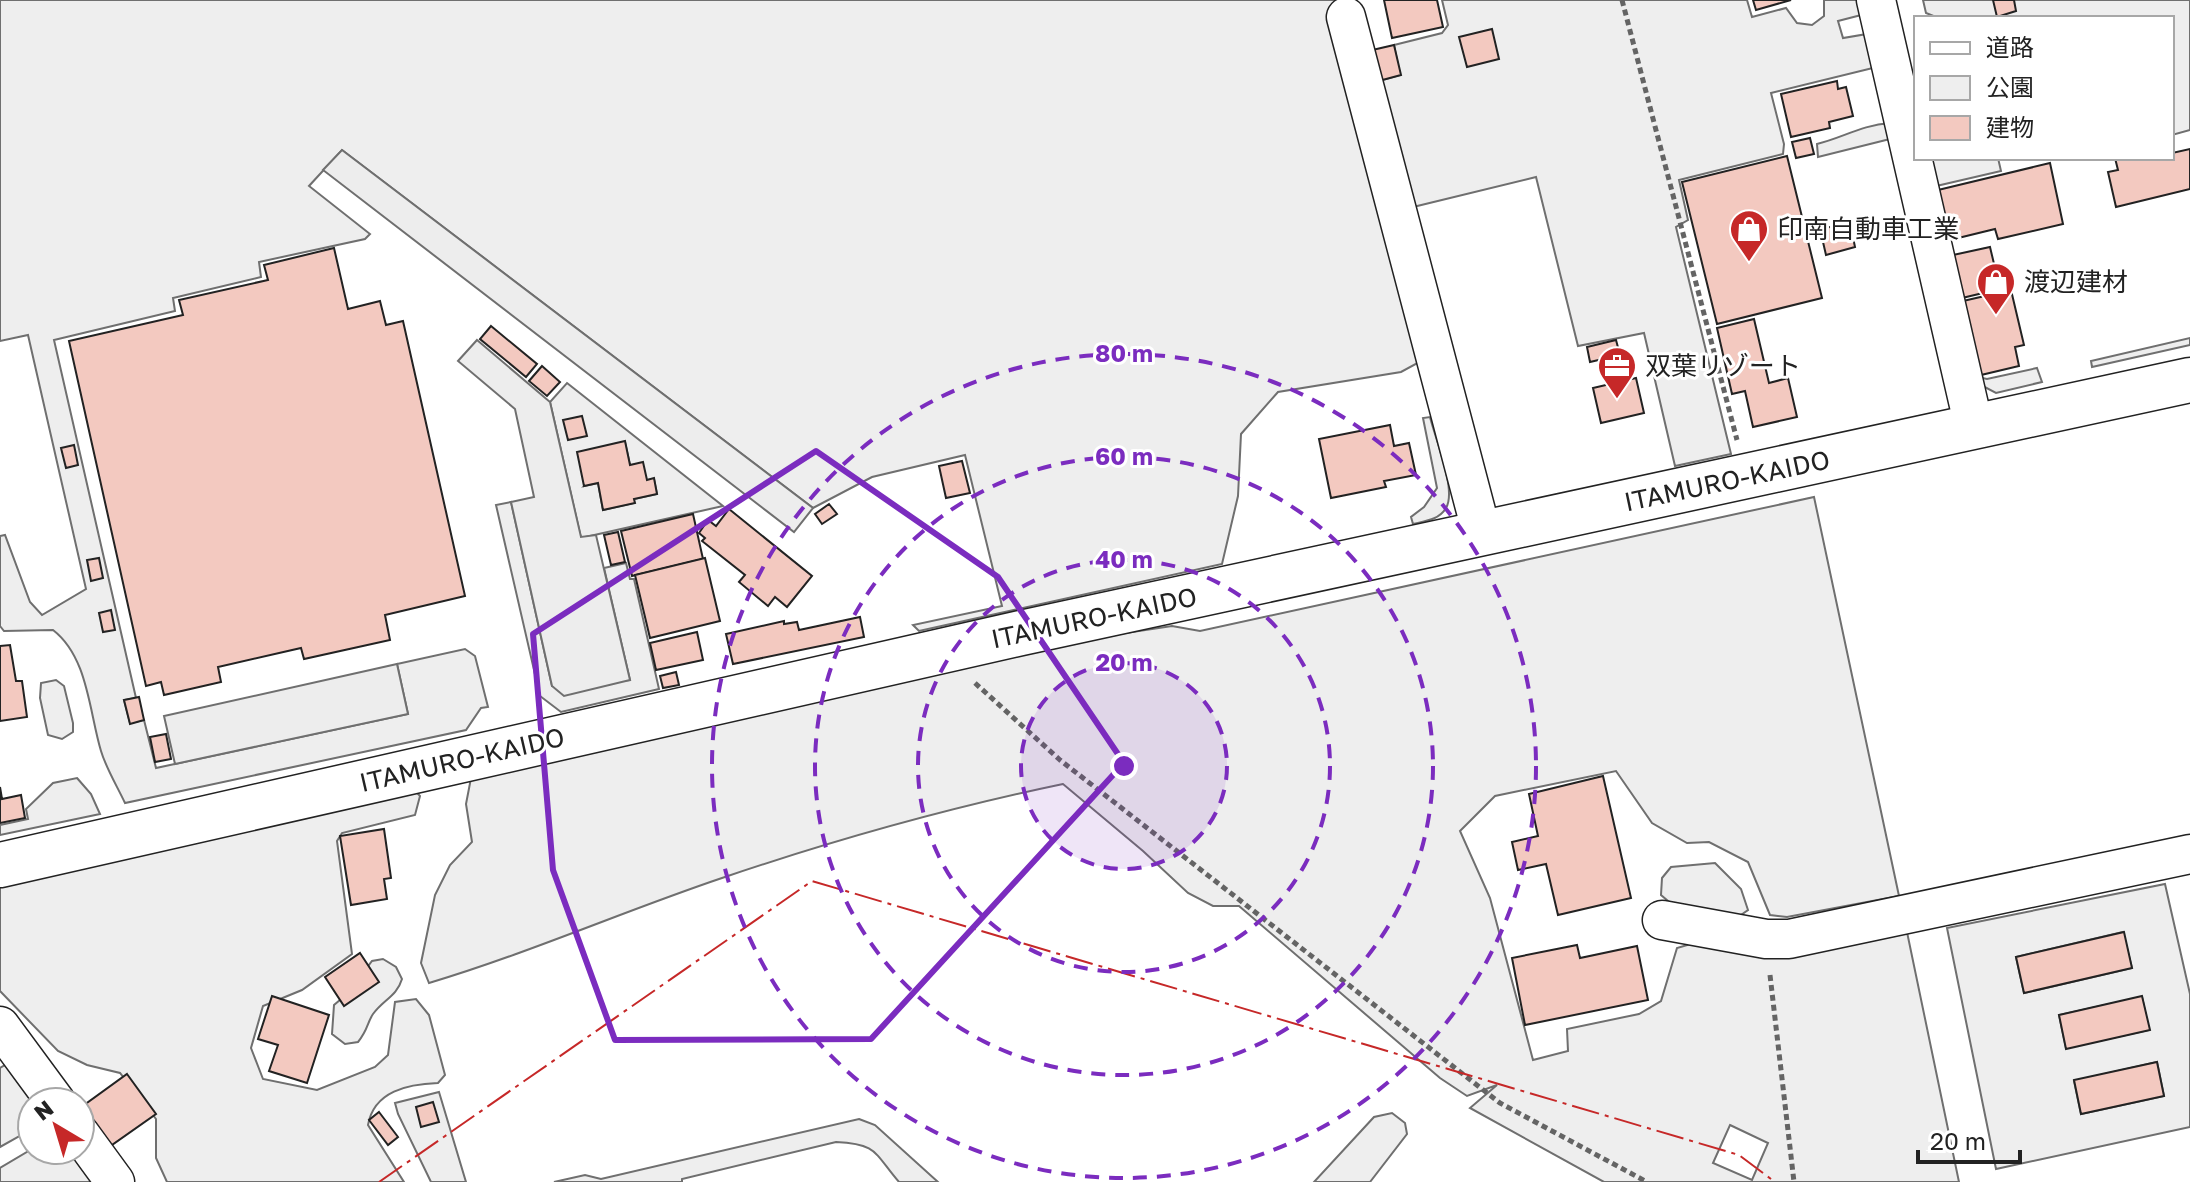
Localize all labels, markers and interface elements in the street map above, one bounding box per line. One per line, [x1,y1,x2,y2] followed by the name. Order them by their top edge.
[1914,16,2174,160] legend
[1986,32,2034,61] text: 道路
[1986,72,2034,101] text: 公園
[1986,112,2034,141] text: 建物
[1728,208,1770,263] shop icon: 印南自動車工業
[1777,213,1959,244] place label: 印南自動車工業
[1975,261,2017,316] shop icon: 渡辺建材
[2024,266,2128,297] place label: 渡辺建材
[1095,338,1153,367] text: 80 m
[1596,345,1638,400] office icon: 双葉リゾート
[1645,350,1801,381] place label: 双葉リゾート
[1095,441,1153,470] text: 60 m
[1621,444,1832,517] street label: ITAMURO-KAIDO
[1095,544,1153,573] text: 40 m
[988,581,1199,654] street label: ITAMURO-KAIDO
[1095,647,1153,676] text: 20 m
[356,721,567,798] street label: ITAMURO-KAIDO
[1110,752,1138,780] centre of rings
[16,1086,96,1166] north arrow
[28,1094,58,1126] text: N
[1918,1114,2020,1164] scale bar
[1930,1126,1986,1155] text: 20 m

